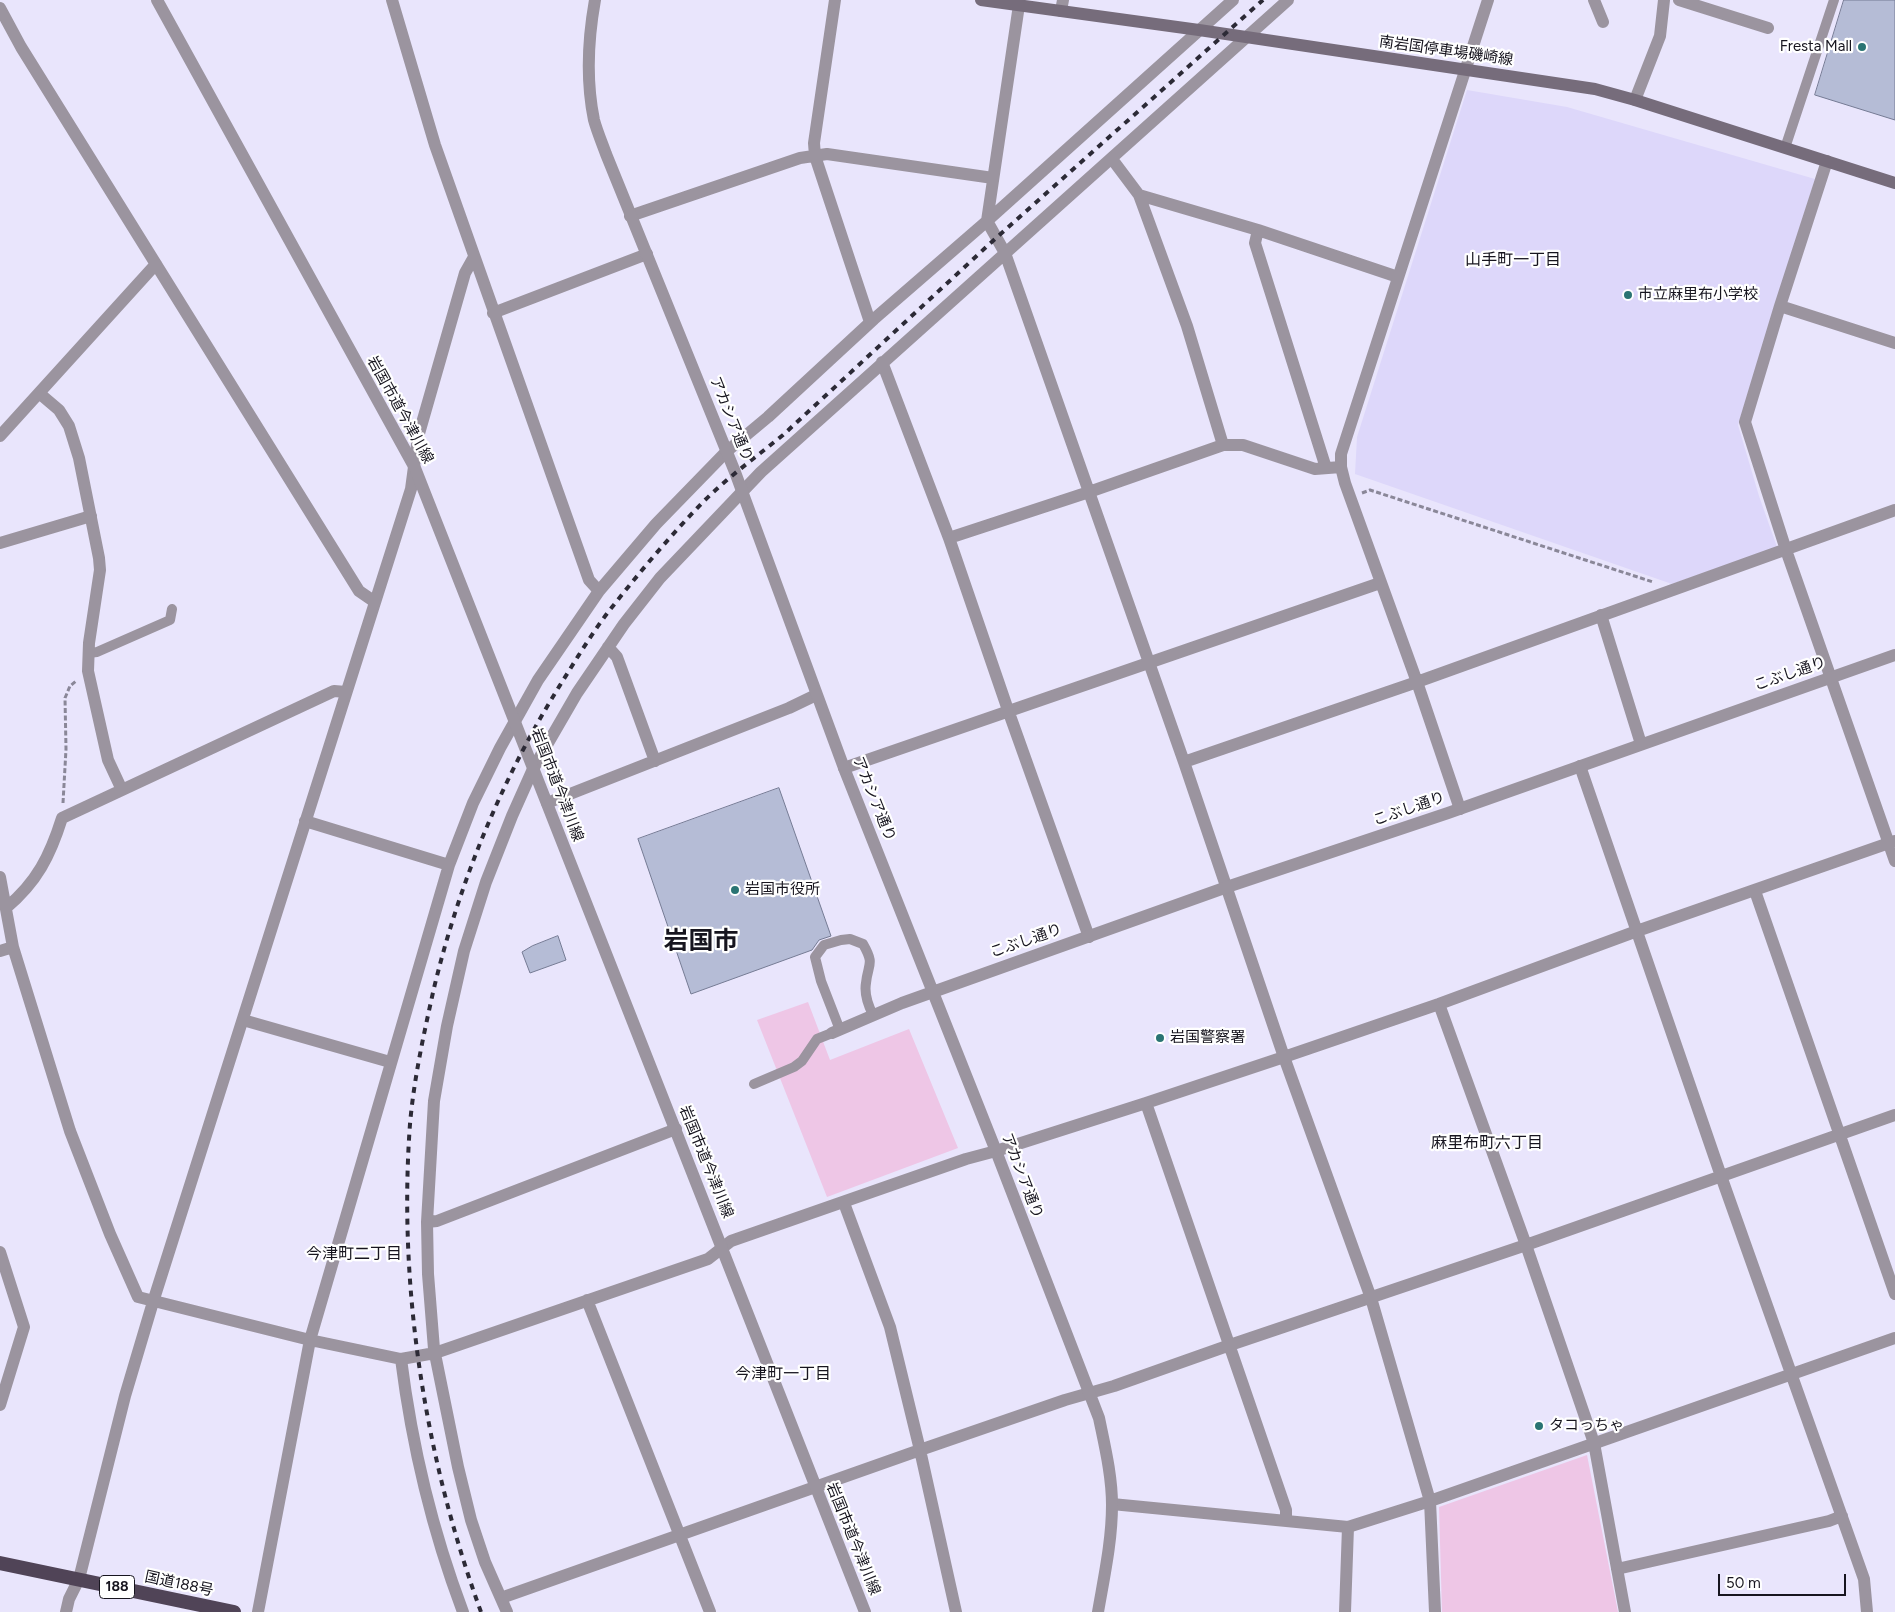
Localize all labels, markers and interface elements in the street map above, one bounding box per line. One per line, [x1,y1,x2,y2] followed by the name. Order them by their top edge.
[1378,33,1514,69] street label: 南岩国停車場磯崎線
[1780,38,1852,56] place label: Fresta Mall
[1856,41,1868,53] marker: Fresta Mall
[1465,250,1561,270] district label: 山手町一丁目
[1638,286,1758,304] place label: 市立麻里布小学校
[1622,289,1634,301] marker: 市立麻里布小学校
[363,353,437,467] street label: 岩国市道今津川線
[706,374,756,464] street label: アカシア通り
[1752,653,1828,695] street label: こぶし通り
[527,726,587,844] street label: 岩国市道今津川線
[849,754,899,844] street label: アカシア通り
[1371,788,1447,830] street label: こぶし通り
[745,881,820,899] place label: 岩国市役所
[729,884,741,896] marker: 岩国市役所
[988,920,1064,962] street label: こぶし通り
[664,927,738,957] district label: 岩国市
[1170,1029,1245,1047] place label: 岩国警察署
[1154,1032,1166,1044] marker: 岩国警察署
[675,1103,737,1221] street label: 岩国市道今津川線
[997,1131,1047,1221] street label: アカシア通り
[1431,1133,1543,1153] district label: 麻里布町六丁目
[306,1244,402,1264] district label: 今津町二丁目
[735,1364,831,1384] district label: 今津町一丁目
[1549,1417,1624,1435] place label: タコっちゃ
[1533,1420,1545,1432] marker: タコっちゃ
[822,1480,884,1598] street label: 岩国市道今津川線
[1720,1564,1848,1596] scale bar
[143,1568,215,1600] street label: 国道188号
[1726,1574,1761,1592] text: 50 m
[100,1575,134,1598] road number: 188

